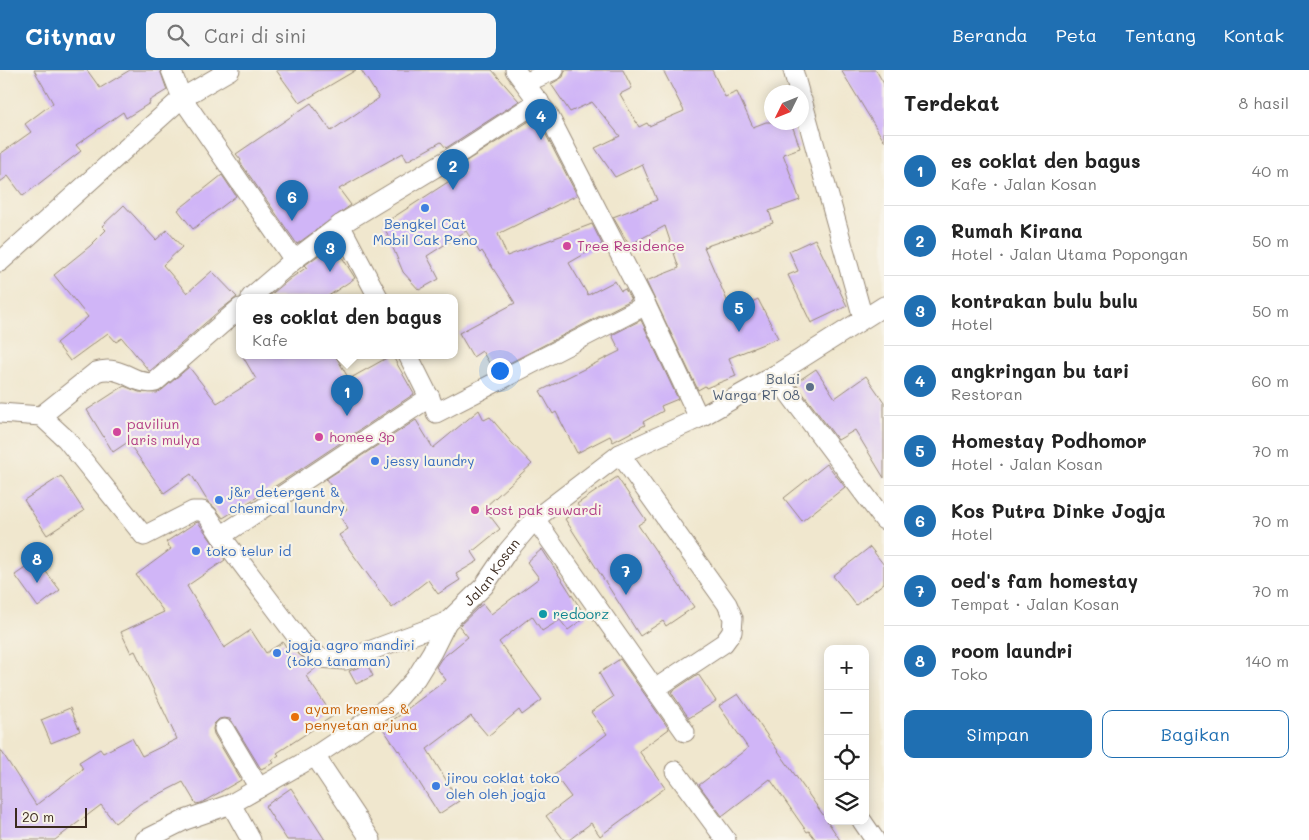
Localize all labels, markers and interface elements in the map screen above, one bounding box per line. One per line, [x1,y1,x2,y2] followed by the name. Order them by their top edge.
[146,13,496,58] search box
[25,20,116,51] text: Citynav
[164,21,192,49] icon: search
[204,23,306,48] text: Cari di sini
[953,23,1028,47] text: Beranda
[1056,23,1097,47] text: Peta
[1125,23,1196,47] text: Tentang
[1224,23,1284,47] text: Kontak
[764,85,809,130] north arrow
[904,89,999,116] text: Terdekat
[1239,92,1289,113] text: 8 hasil
[525,99,557,140] pin: 4
[951,148,1141,173] text: es coklat den bagus
[437,149,469,190] pin: 2
[916,160,924,181] text: 1
[1252,160,1289,181] text: 40 m
[951,173,1097,194] text: Kafe · Jalan Kosan
[276,180,308,221] pin: 6
[419,202,431,214] marker: Bengkel Cat Mobil Cak Peno
[373,214,477,249] place label: Bengkel Cat Mobil Cak Peno
[951,218,1083,243] text: Rumah Kirana
[916,230,924,251] text: 2
[1252,230,1289,251] text: 50 m
[314,231,346,272] pin: 3
[577,236,685,255] place label: Tree Residence
[561,240,573,252] marker: Tree Residence
[951,243,1188,264] text: Hotel · Jalan Utama Popongan
[951,288,1138,313] text: kontrakan bulu bulu
[723,291,755,332] pin: 5
[236,294,458,359] popup
[915,300,925,321] text: 3
[1252,300,1289,321] text: 50 m
[252,304,442,329] text: es coklat den bagus
[951,313,993,334] text: Hotel
[252,329,288,350] text: Kafe
[487,358,513,384] your location
[951,358,1129,383] text: angkringan bu tari
[712,369,800,404] place label: Balai Warga RT 08
[915,370,925,391] text: 4
[1252,370,1289,391] text: 60 m
[331,375,363,416] pin: 1
[804,381,816,393] marker: Balai Warga RT 08
[951,383,1022,404] text: Restoran
[127,414,200,449] place label: paviliun laris mulya
[111,426,123,438] marker: paviliun laris mulya
[329,427,395,446] place label: homee 3p
[951,428,1147,453] text: Homestay Podhomor
[313,431,325,443] marker: homee 3p
[915,440,925,461] text: 5
[1252,440,1289,461] text: 70 m
[383,451,475,470] place label: jessy laundry
[951,453,1103,474] text: Hotel · Jalan Kosan
[369,455,381,467] marker: jessy laundry
[227,482,345,517] place label: j&r detergent & chemical laundry
[213,494,225,506] marker: j&r detergent & chemical laundry
[951,498,1166,523] text: Kos Putra Dinke Jogja
[485,500,602,519] place label: kost pak suwardi
[469,504,481,516] marker: kost pak suwardi
[915,510,925,531] text: 6
[1252,510,1289,531] text: 70 m
[951,523,993,544] text: Hotel
[459,534,524,610] street label: Jalan Kosan
[206,541,291,560] place label: toko telur id
[21,542,53,583] pin: 8
[190,545,202,557] marker: toko telur id
[610,554,642,595] pin: 7
[951,568,1138,593] text: oed's fam homestay
[916,580,924,601] text: 7
[1252,580,1289,601] text: 70 m
[951,593,1119,614] text: Tempat · Jalan Kosan
[553,604,609,623] place label: redoorz
[537,608,549,620] marker: redoorz
[285,635,415,670] place label: jogja agro mandiri (toko tanaman)
[951,638,1073,663] text: room laundri
[824,645,869,825] map controls
[824,645,869,690] button: +
[271,647,283,659] marker: jogja agro mandiri (toko tanaman)
[915,650,925,671] text: 8
[1245,650,1289,671] text: 140 m
[951,663,987,684] text: Toko
[824,690,869,735] button: −
[305,699,418,734] place label: ayam kremes & penyetan arjuna
[904,710,1092,758] button: Simpan
[1102,710,1289,758] button: Bagikan
[289,711,301,723] marker: ayam kremes & penyetan arjuna
[824,735,869,780] button: locate
[444,768,560,803] place label: jirou coklat toko oleh oleh jogja
[430,780,442,792] marker: jirou coklat toko oleh oleh jogja
[824,780,869,825] button: layers
[15,805,88,828] scale bar
[22,807,54,826] text: 20 m

